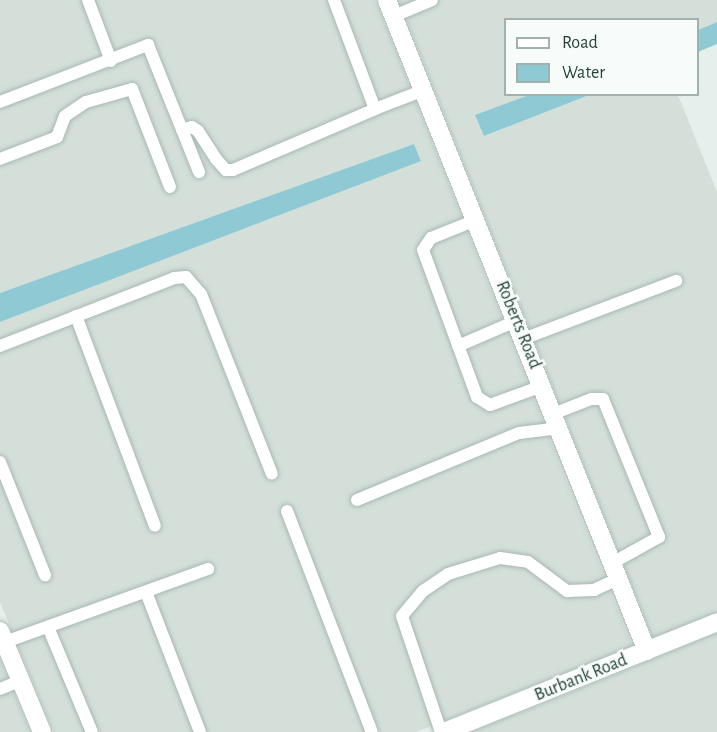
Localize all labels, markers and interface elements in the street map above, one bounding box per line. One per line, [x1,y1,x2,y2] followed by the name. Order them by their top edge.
[504,18,699,96] legend
[562,34,598,52] text: Road
[562,64,605,82] text: Water
[491,278,545,372] street label: Roberts Road
[531,650,631,706] street label: Burbank Road

